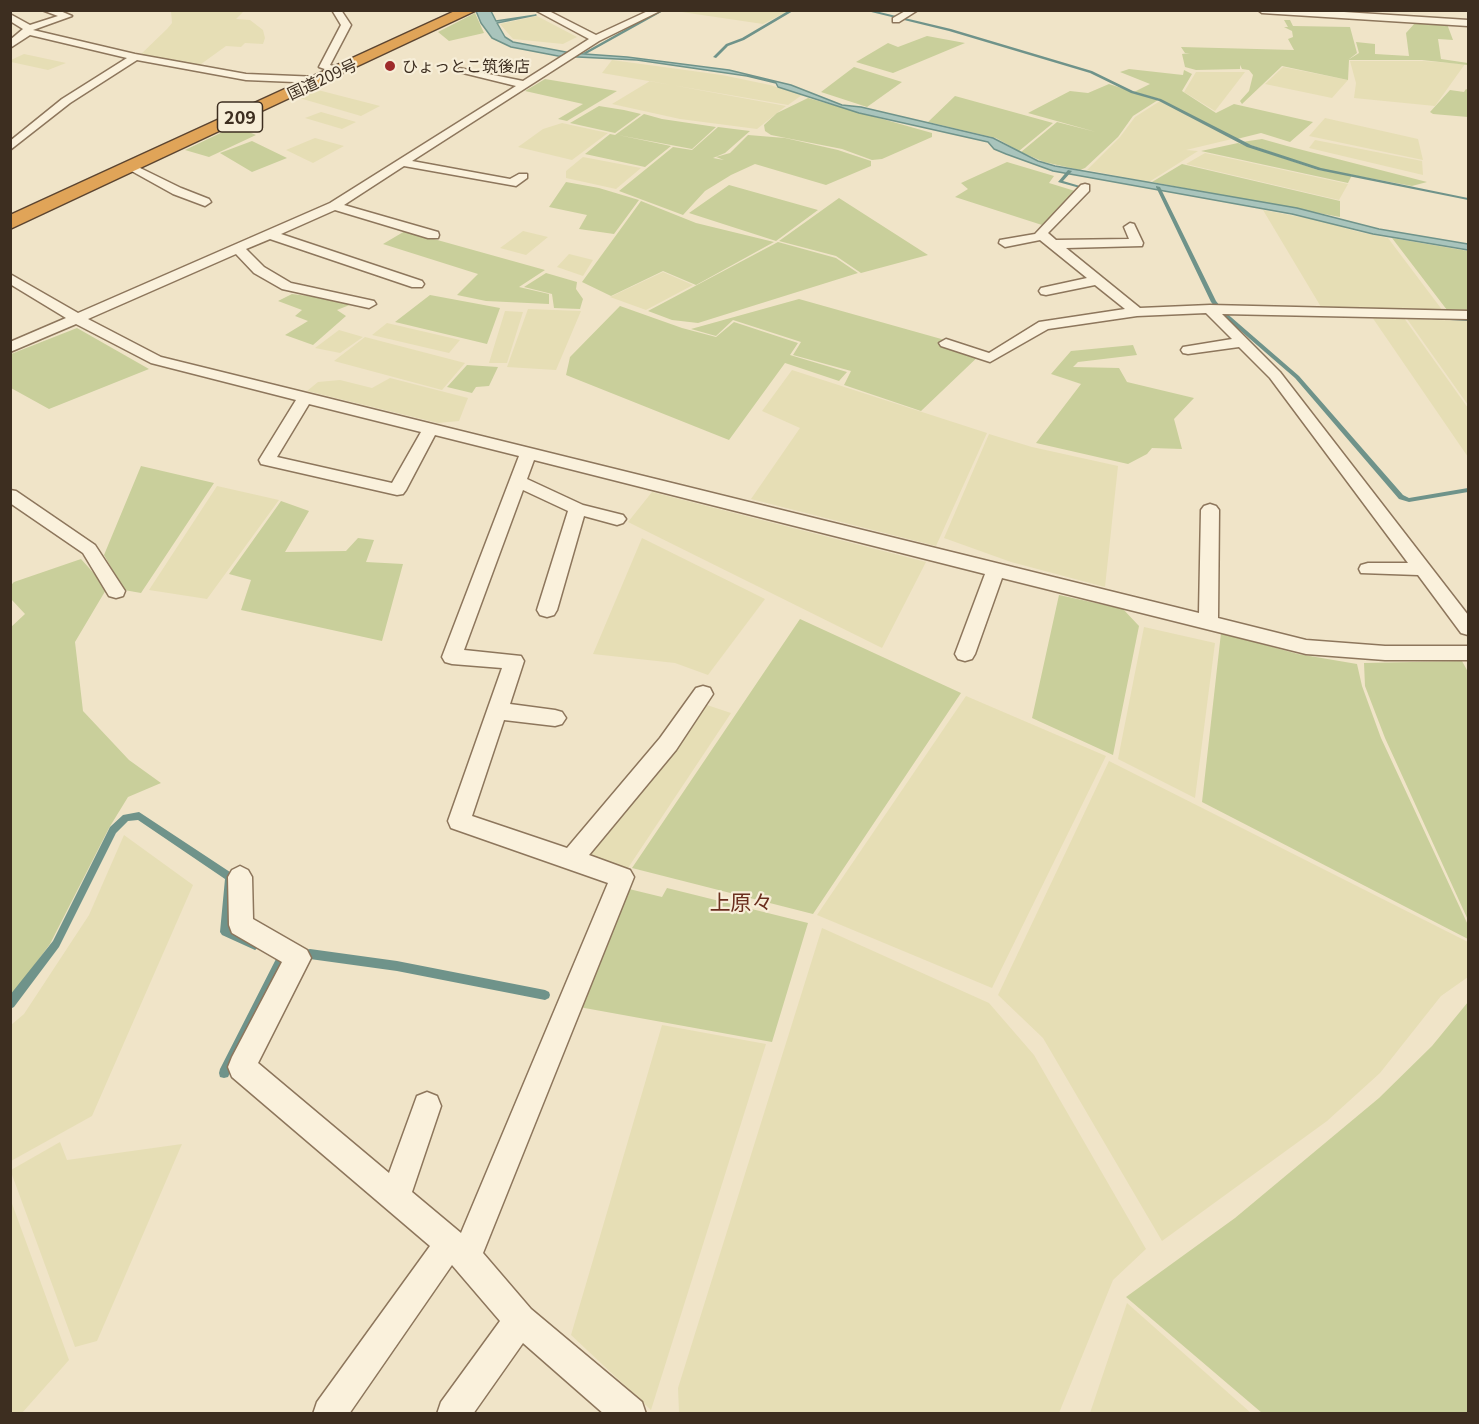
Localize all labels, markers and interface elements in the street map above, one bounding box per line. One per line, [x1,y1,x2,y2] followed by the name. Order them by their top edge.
[284,55,360,103] street label: 国道209号
[402,56,530,76] place label: ひょっとこ筑後店
[383,59,397,73] marker: ひょっとこ筑後店
[218,102,262,132] road number: 209
[710,889,772,915] district label: 上原々

